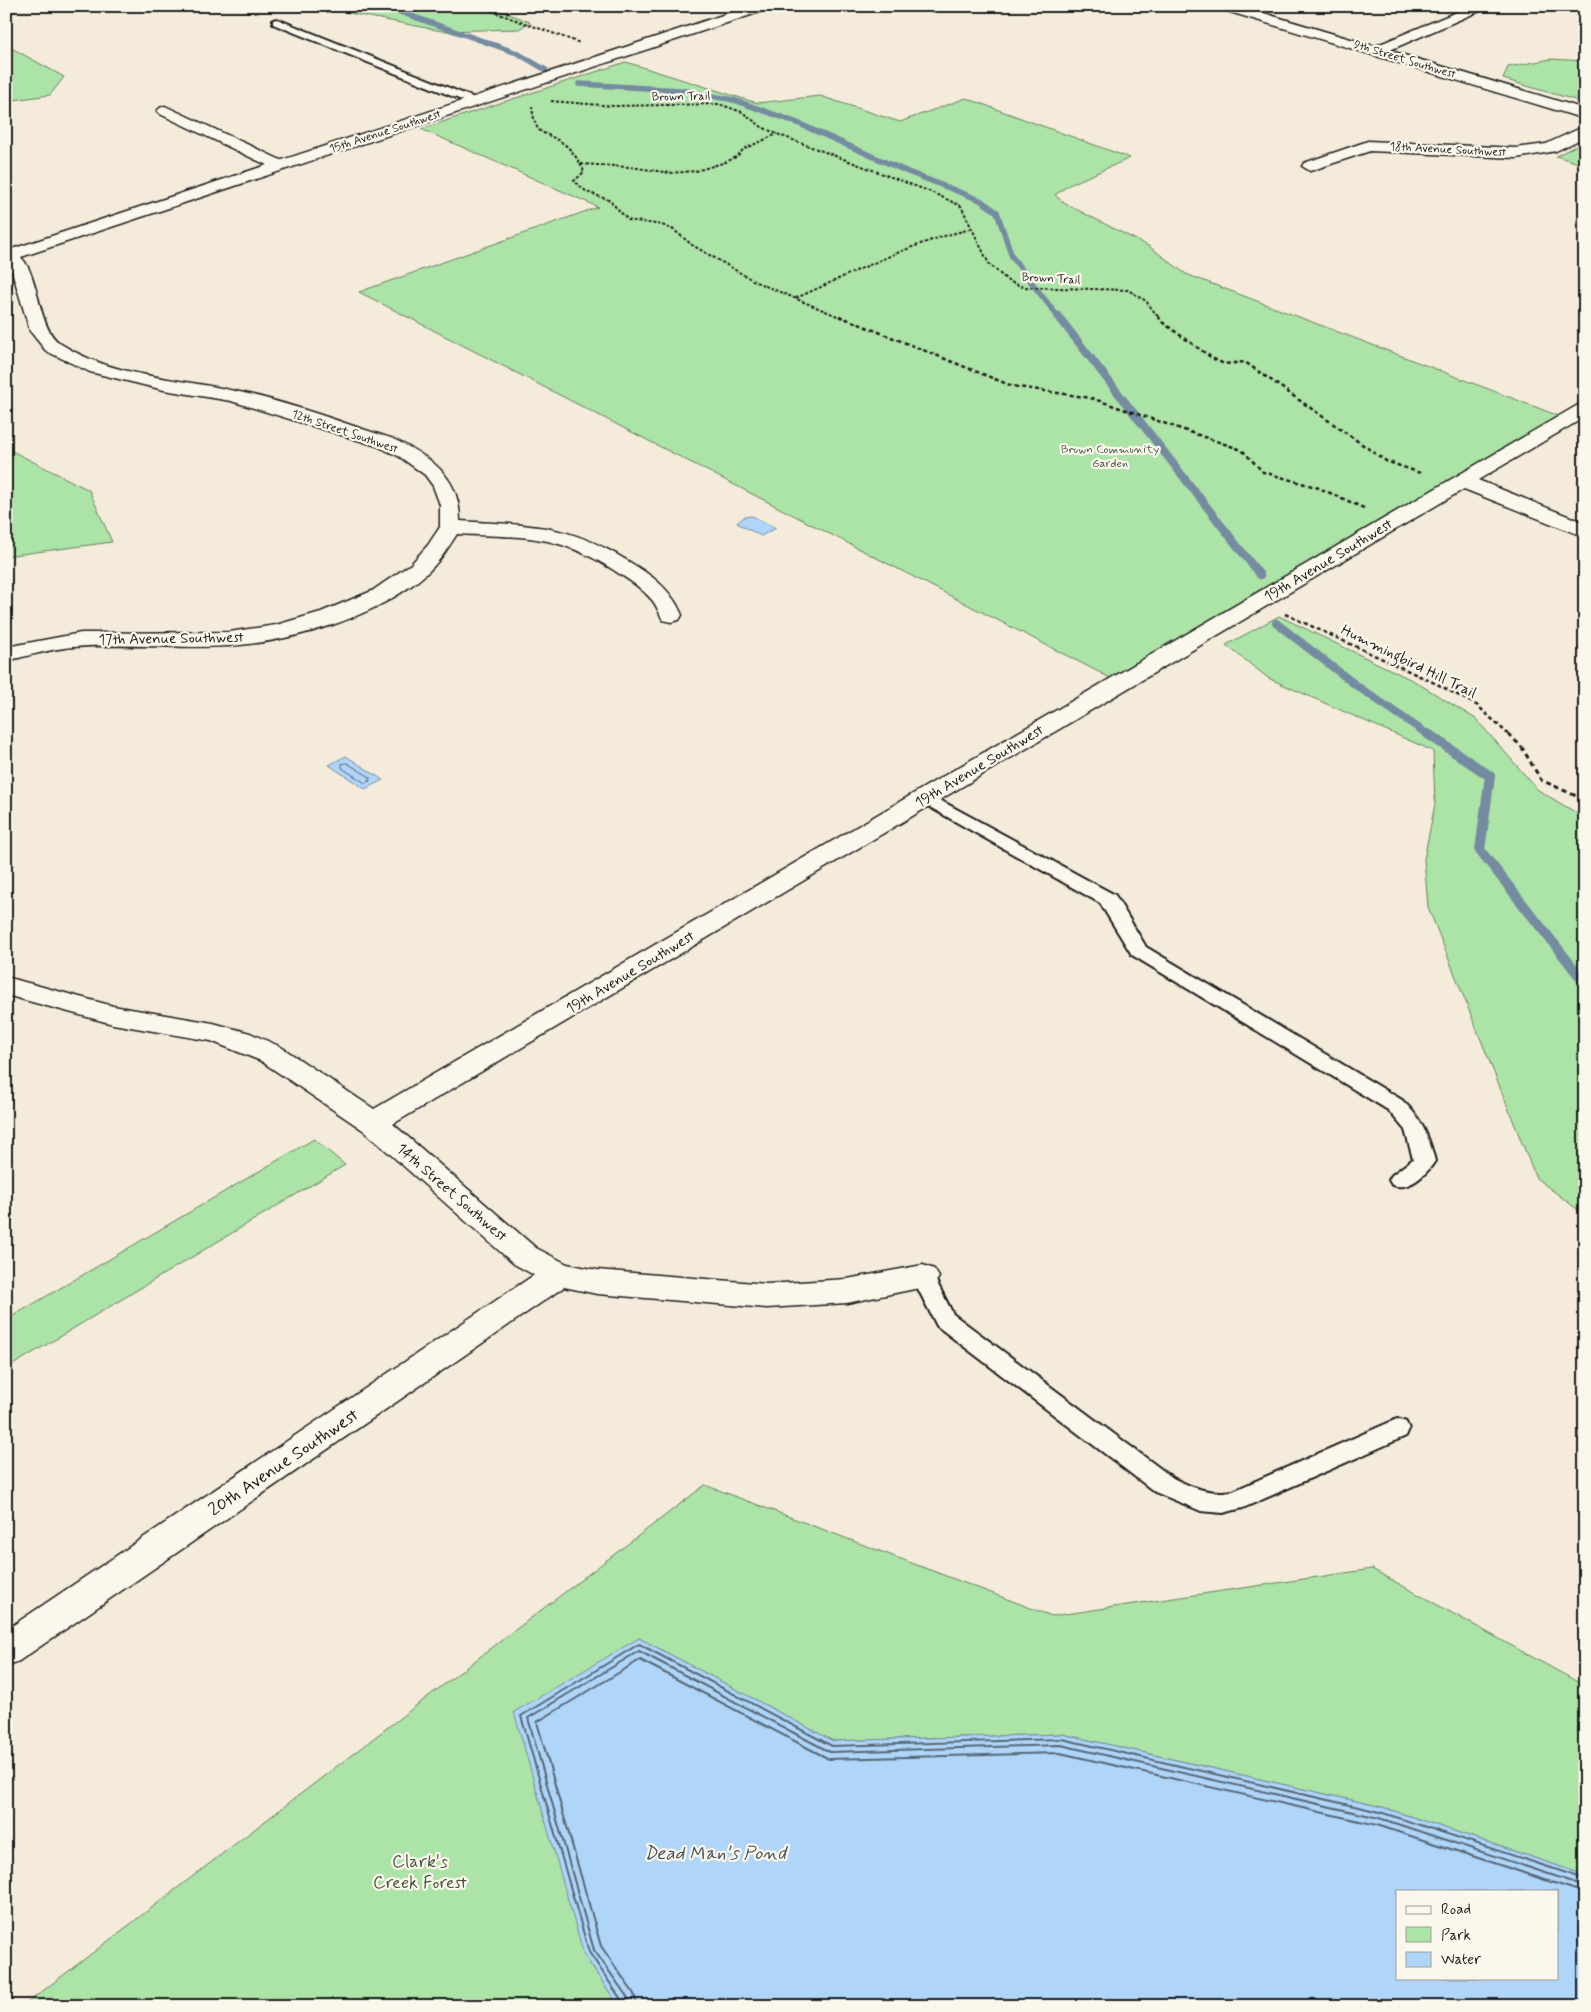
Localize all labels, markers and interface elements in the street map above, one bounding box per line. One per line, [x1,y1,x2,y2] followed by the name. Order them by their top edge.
[1352,37,1458,83] street label: 9th Street Southwest
[651,88,711,106] street label: Brown Trail
[327,106,444,158] street label: 15th Avenue Southwest
[1389,139,1507,161] street label: 18th Avenue Southwest
[1021,269,1081,289] street label: Brown Trail
[289,406,401,458] street label: 12th Street Southwest
[1061,442,1159,472] park label: Brown Community Garden
[1260,514,1397,607] street label: 19th Avenue Southwest
[1337,620,1480,704] street label: Hummingbird Hill Trail
[98,628,245,650] street label: 17th Avenue Southwest
[911,720,1048,813] street label: 19th Avenue Southwest
[562,926,699,1019] street label: 19th Avenue Southwest
[392,1139,511,1247] street label: 14th Street Southwest
[204,1403,364,1522] street label: 20th Avenue Southwest
[644,1841,788,1866] water label: Dead Man's Pond
[373,1850,468,1895] park label: Clark's Creek Forest
[1396,1890,1558,1980] legend
[1441,1900,1471,1920] text: Road
[1441,1926,1471,1946] text: Park
[1441,1950,1481,1970] text: Water

